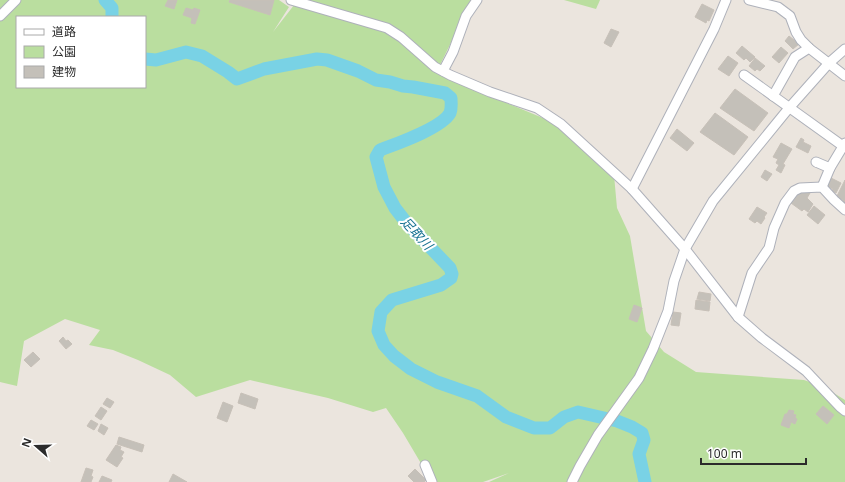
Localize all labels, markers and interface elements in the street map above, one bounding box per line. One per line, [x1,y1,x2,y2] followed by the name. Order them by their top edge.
[16,16,146,88] legend
[52,23,76,40] text: 道路
[52,43,76,60] text: 公園
[52,63,76,80] text: 建物
[397,213,438,255] water label: 足取川
[16,426,56,466] north arrow
[18,436,35,449] text: N
[701,440,806,466] scale bar
[707,445,742,462] text: 100 m

